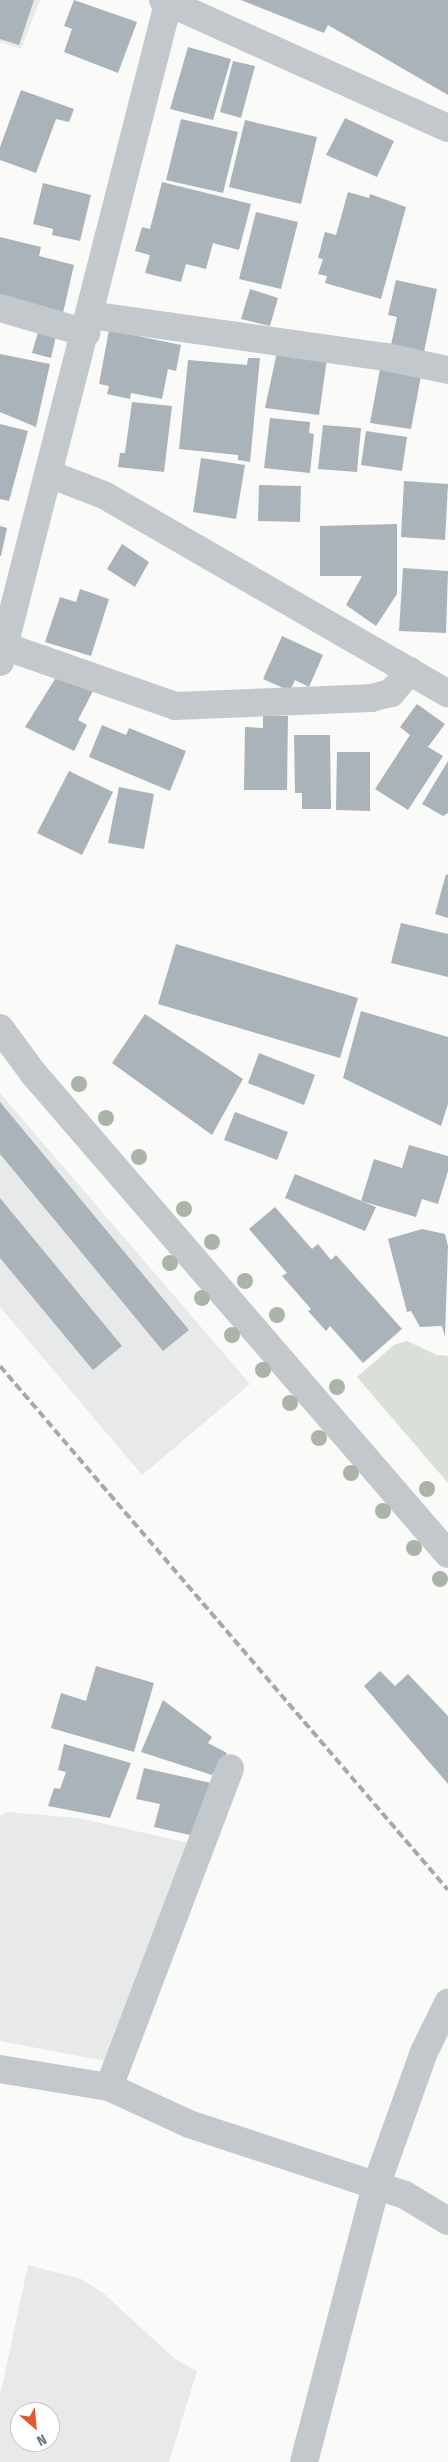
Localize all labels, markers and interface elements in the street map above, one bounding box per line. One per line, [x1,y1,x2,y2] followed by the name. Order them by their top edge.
[10,2402,60,2452] north arrow
[34,2430,49,2449] text: N

